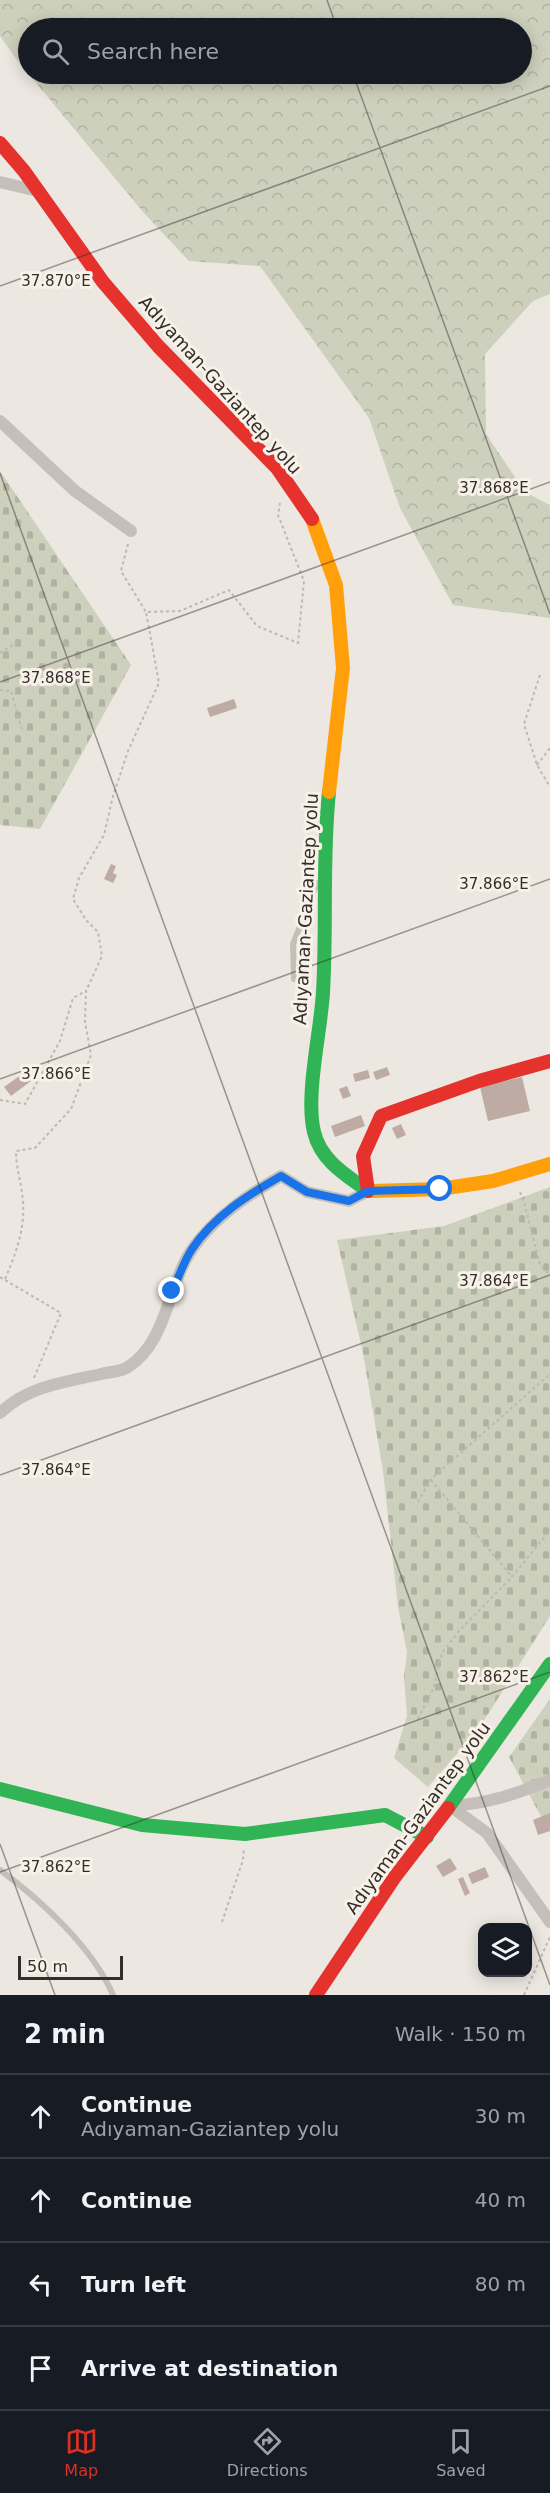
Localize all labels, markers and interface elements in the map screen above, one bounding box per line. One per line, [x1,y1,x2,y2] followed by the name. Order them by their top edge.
[18,18,532,84] search box
[39,35,72,68] icon: search
[87,39,219,64] text: Search here
[21,272,91,290] text: 37.870°E
[135,291,306,478] street label: Adıyaman-Gaziantep yolu
[459,479,529,497] text: 37.868°E
[21,669,91,687] text: 37.868°E
[289,792,322,1026] street label: Adıyaman-Gaziantep yolu
[459,875,529,893] text: 37.866°E
[21,1065,91,1083] text: 37.866°E
[426,1175,452,1201] route start
[459,1272,529,1290] text: 37.864°E
[158,1277,184,1303] route end
[21,1461,91,1479] text: 37.864°E
[459,1668,529,1686] text: 37.862°E
[341,1718,494,1918] street label: Adıyaman-Gaziantep yolu
[21,1858,91,1876] text: 37.862°E
[478,1923,532,1977] map controls
[478,1923,532,1977] button: layers
[18,1953,123,1980] scale bar
[27,1957,68,1976] text: 50 m
[24,2019,106,2049] text: 2 min
[395,2022,526,2046] text: Walk · 150 m
[81,2092,192,2117] text: Continue
[24,2100,57,2133] icon: ahead
[475,2104,526,2128] text: 30 m
[81,2117,339,2141] text: Adıyaman-Gaziantep yolu
[24,2184,57,2217] icon: ahead
[81,2188,192,2213] text: Continue
[475,2188,526,2212] text: 40 m
[24,2268,57,2301] icon: left
[81,2272,186,2297] text: Turn left
[475,2272,526,2296] text: 80 m
[24,2352,57,2385] icon: arrive
[81,2356,338,2381] text: Arrive at destination
[64,2425,98,2480] tab: Map
[227,2425,307,2480] tab: Directions
[436,2425,486,2480] tab: Saved

